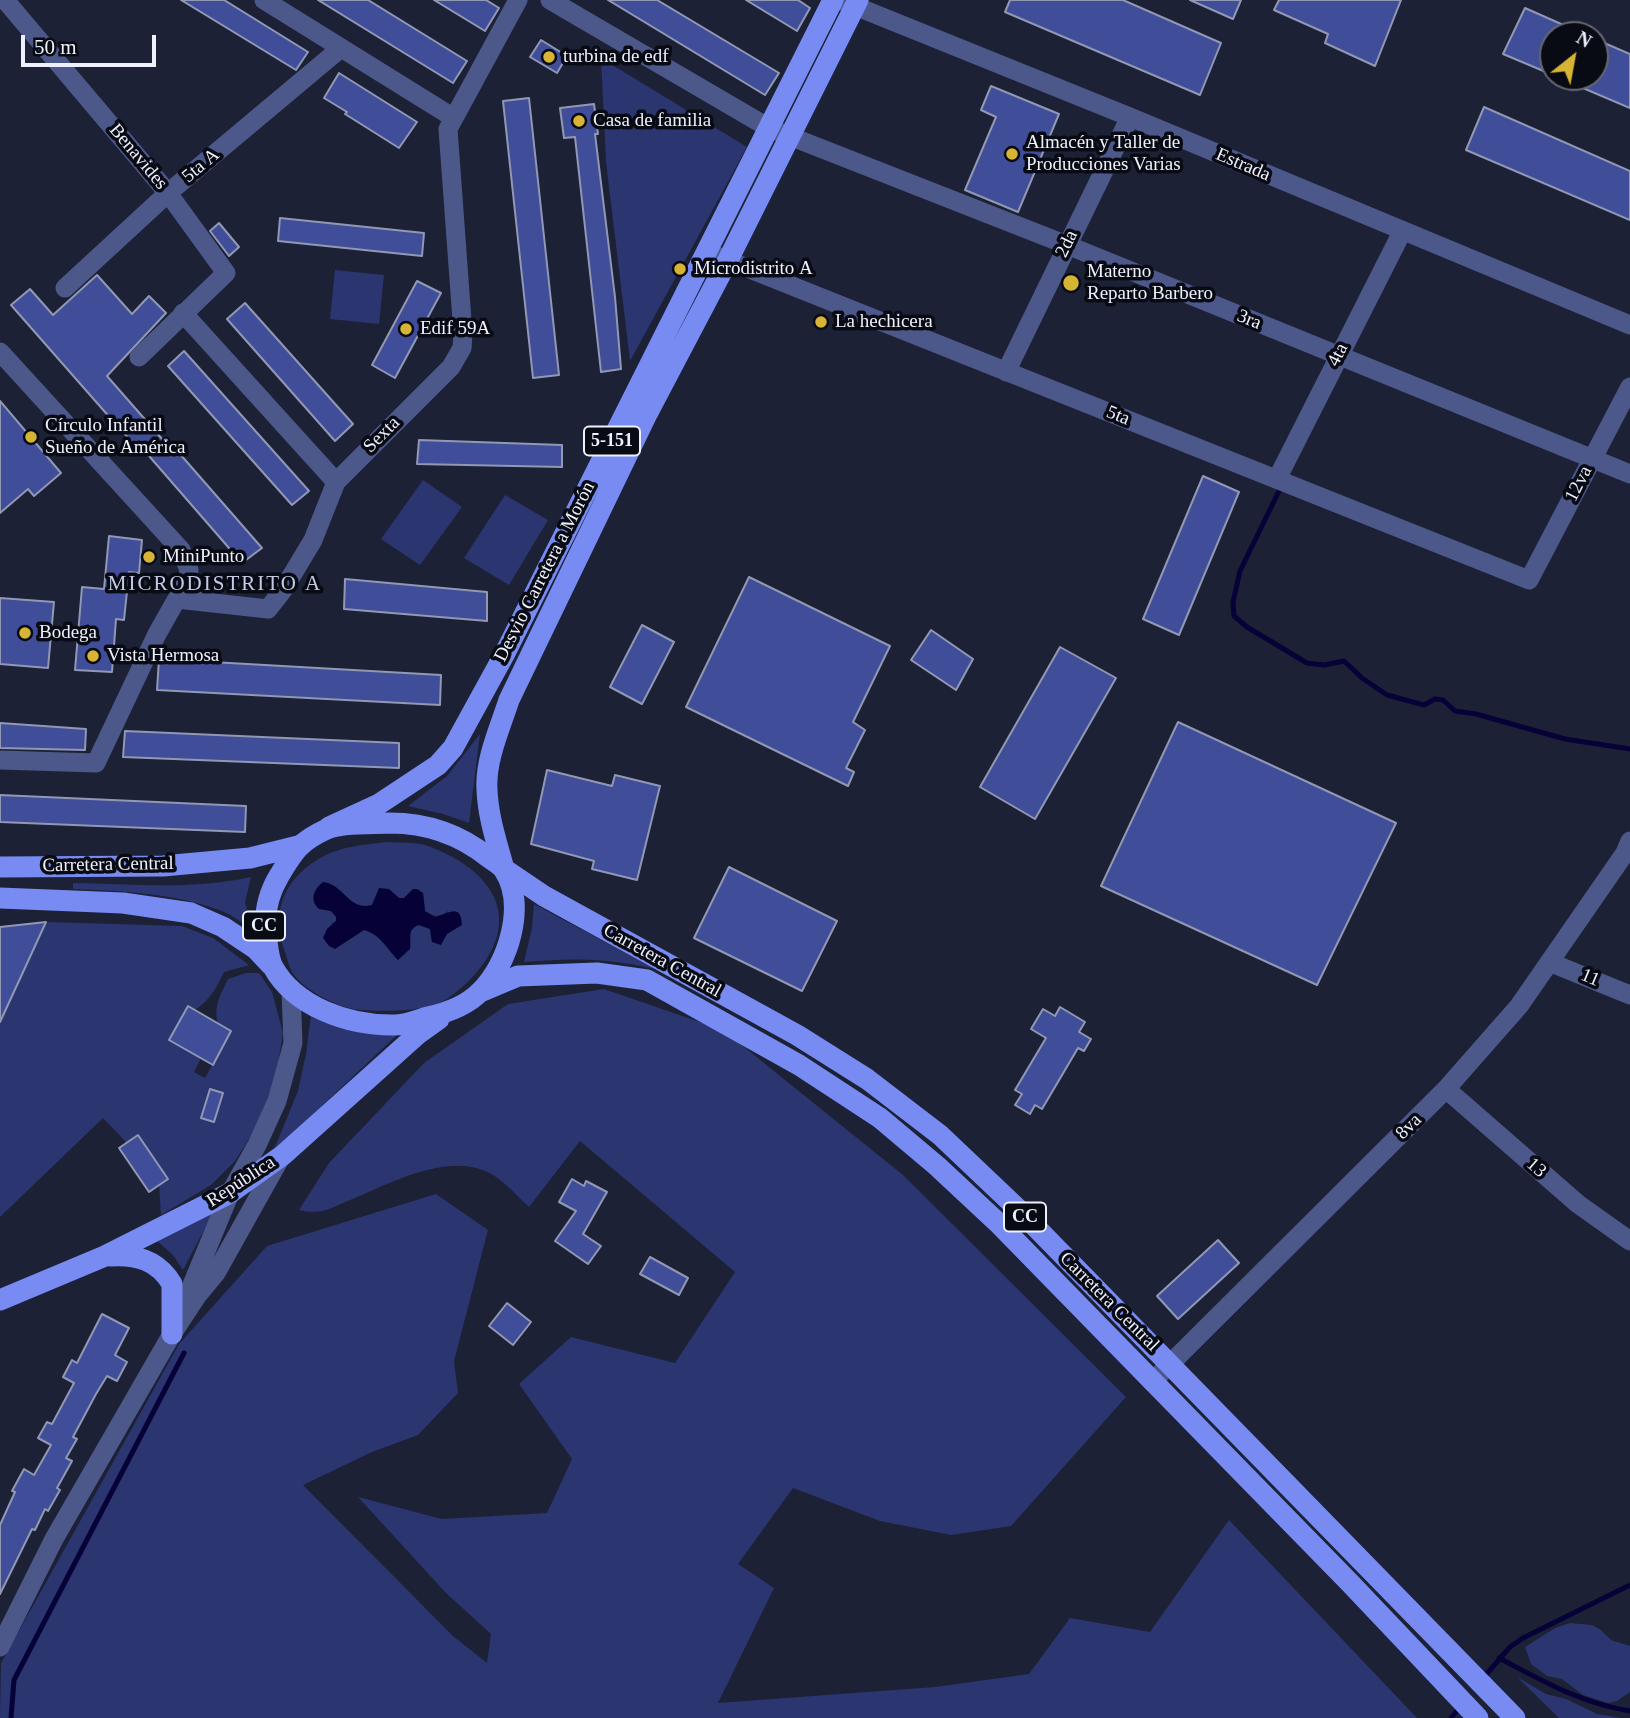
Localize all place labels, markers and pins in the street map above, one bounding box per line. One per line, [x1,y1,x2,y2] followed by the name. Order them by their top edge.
[563,46,669,68] place label: turbina de edf
[541,49,557,65] marker: turbina de edf
[593,110,711,132] place label: Casa de familia
[571,113,587,129] marker: Casa de familia
[1026,132,1181,176] place label: Almacén y Taller de Producciones Varias
[1004,146,1020,162] marker: Almacén y Taller de Producciones Varias
[694,258,813,280] place label: Microdistrito A
[672,261,688,277] marker: Microdistrito A
[1087,261,1213,305] place label: Materno Reparto Barbero
[1061,273,1081,293] marker: Materno Reparto Barbero
[835,311,933,333] place label: La hechicera
[813,314,829,330] marker: La hechicera
[420,318,490,340] place label: Edif 59A
[398,321,414,337] marker: Edif 59A
[45,415,185,459] place label: Círculo Infantil Sueño de América
[23,429,39,445] marker: Círculo Infantil Sueño de América
[163,546,244,568] place label: MiniPunto
[141,549,157,565] marker: MiniPunto
[39,622,97,644] place label: Bodega
[17,625,33,641] marker: Bodega
[107,645,219,667] place label: Vista Hermosa
[85,648,101,664] marker: Vista Hermosa

